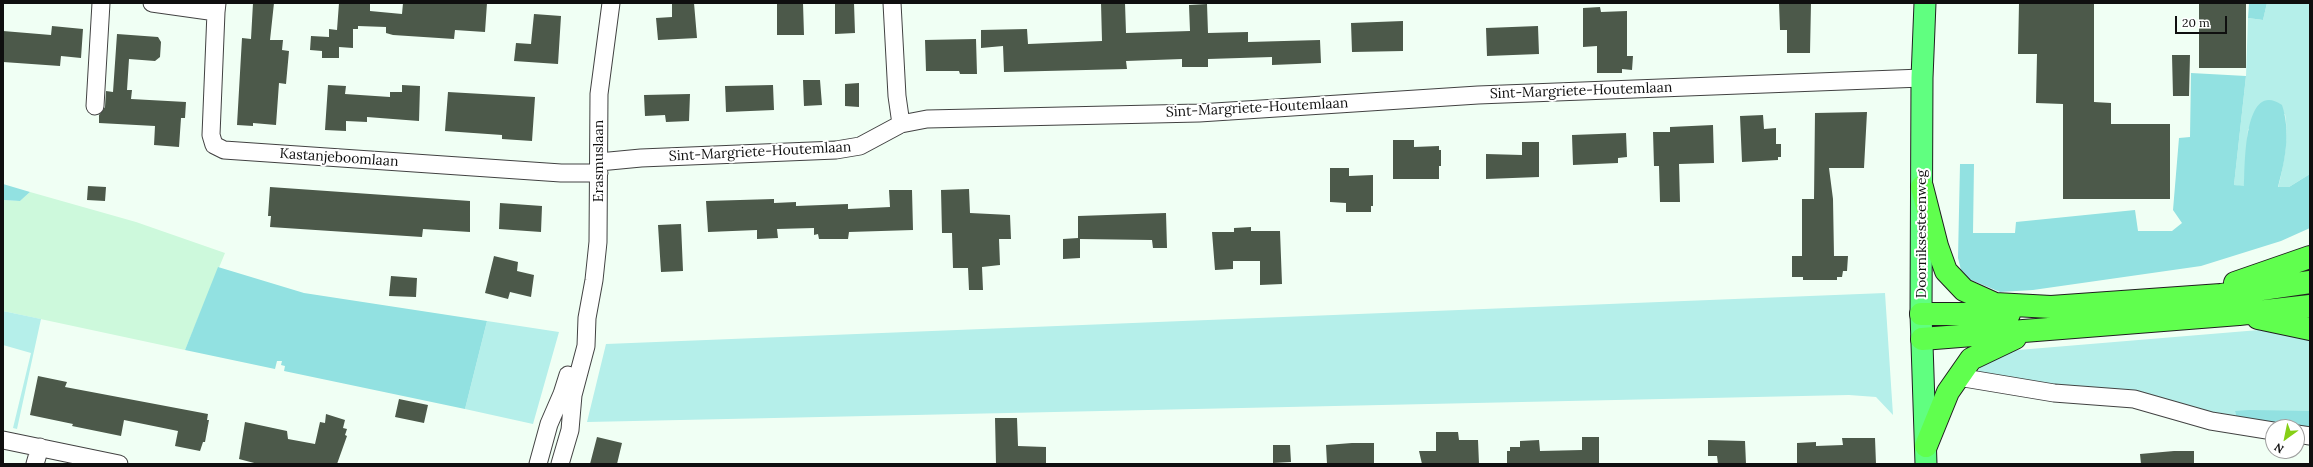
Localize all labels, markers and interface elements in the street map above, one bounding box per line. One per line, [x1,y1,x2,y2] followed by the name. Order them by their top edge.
[2177,8,2229,34] scale bar
[2182,15,2210,30] text: 20 m
[1489,79,1673,103] street label: Sint-Margriete-Houtemlaan
[1165,95,1349,121] street label: Sint-Margriete-Houtemlaan
[591,120,607,202] street label: Erasmuslaan
[668,139,852,165] street label: Sint-Margriete-Houtemlaan
[279,145,399,171] street label: Kastanjeboomlaan
[1914,170,1930,298] street label: Doorniksesteenweg
[2265,419,2305,459] north arrow
[2272,440,2286,456] text: N

